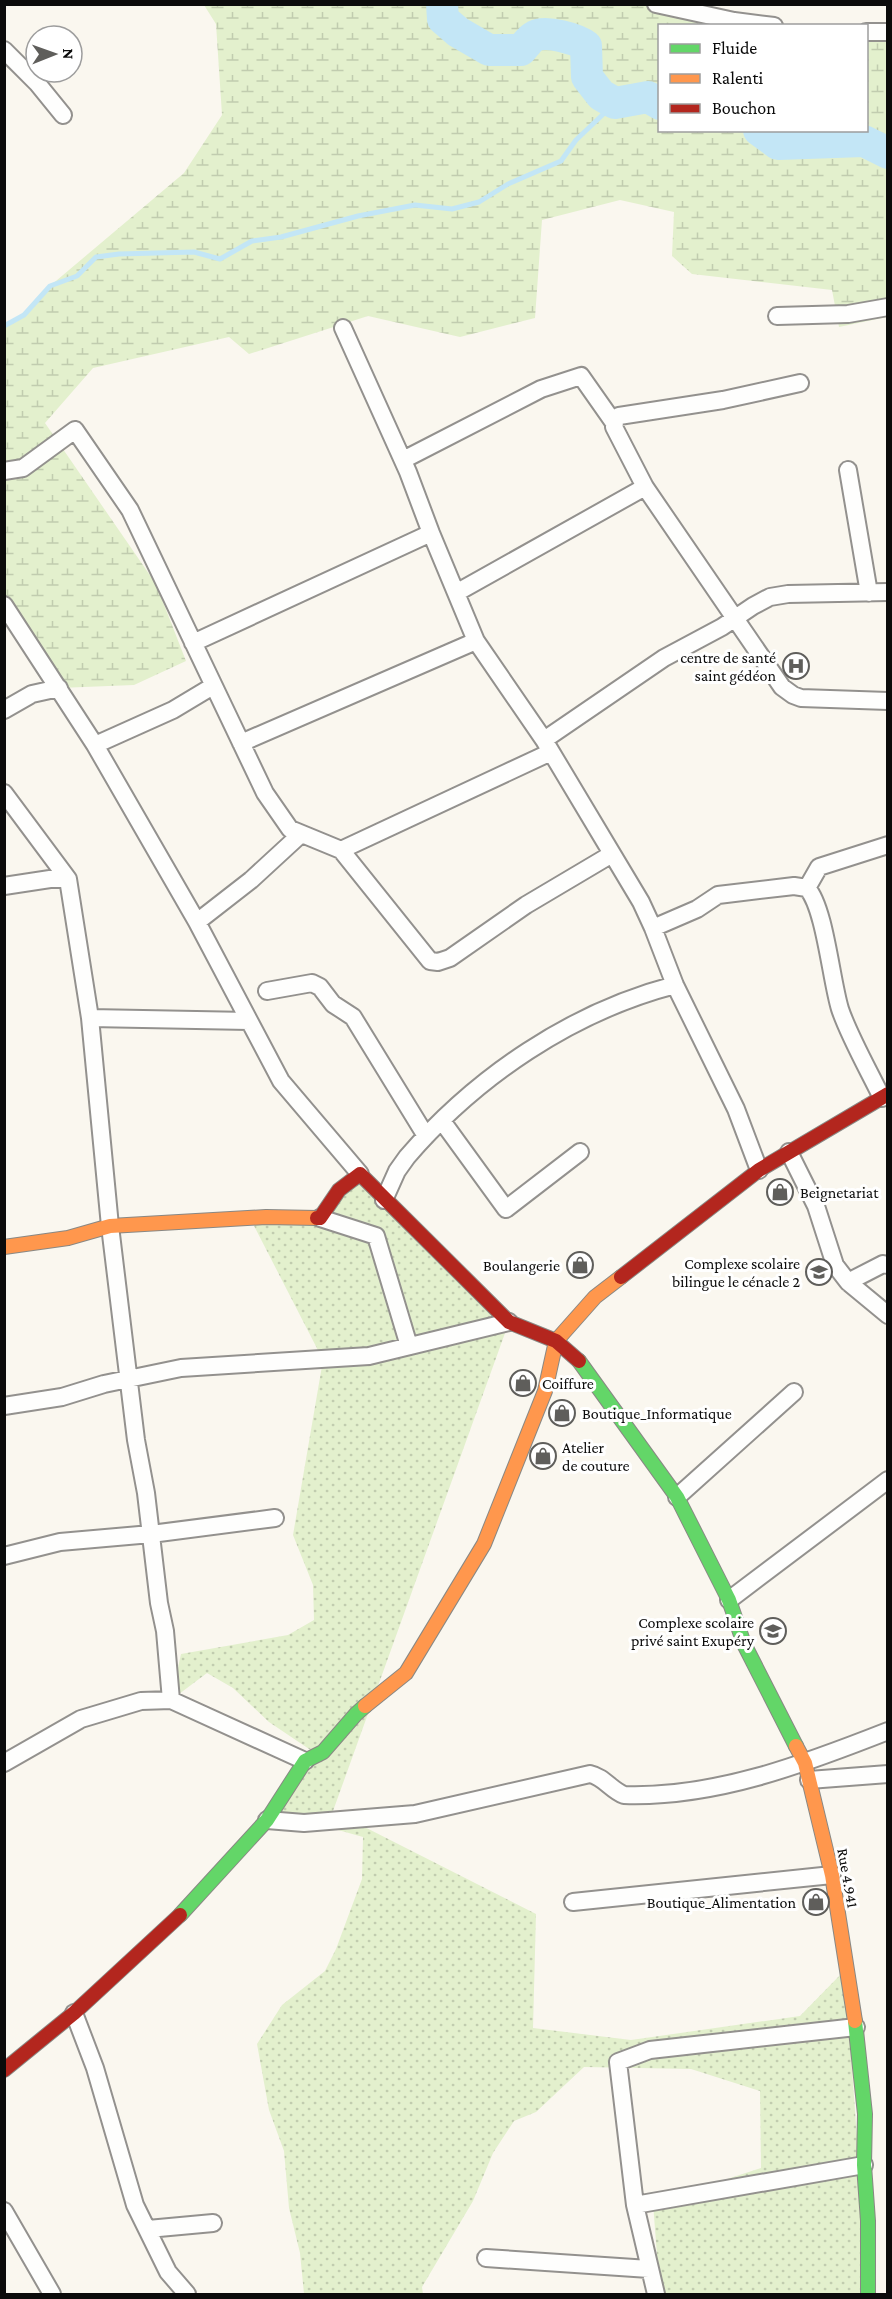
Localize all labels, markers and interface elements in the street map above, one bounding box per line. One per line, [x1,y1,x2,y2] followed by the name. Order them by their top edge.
[24,24,84,84] north arrow
[658,24,868,132] legend
[712,38,757,58] text: Fluide
[60,48,77,59] text: N
[712,68,763,88] text: Ralenti
[712,98,776,118] text: Bouchon
[680,649,776,685] place label: centre de santé saint gédéon
[781,651,811,681] hospital icon: centre de santé saint gédéon
[765,1177,795,1207] shop icon: Beignetariat
[800,1184,879,1202] place label: Beignetariat
[565,1250,595,1280] shop icon: Boulangerie
[672,1255,800,1291] place label: Complexe scolaire bilingue le cénacle 2
[483,1257,560,1275] place label: Boulangerie
[804,1257,834,1287] school or university icon: Complexe scolaire bilingue le cénacle 2
[508,1368,538,1398] shop icon: Coiffure
[542,1375,594,1392] place label: Coiffure
[547,1398,577,1428] shop icon: Boutique_Informatique
[582,1405,732,1423] place label: Boutique_Informatique
[562,1439,630,1474] place label: Atelier de couture
[528,1441,558,1471] shop icon: Atelier de couture
[631,1614,755,1650] place label: Complexe scolaire privé saint Exupéry
[758,1616,788,1646] school or university icon: Complexe scolaire privé saint Exupéry
[834,1847,862,1909] street label: Rue 4.941
[801,1887,831,1917] shop icon: Boutique_Alimentation
[647,1894,796,1912] place label: Boutique_Alimentation

